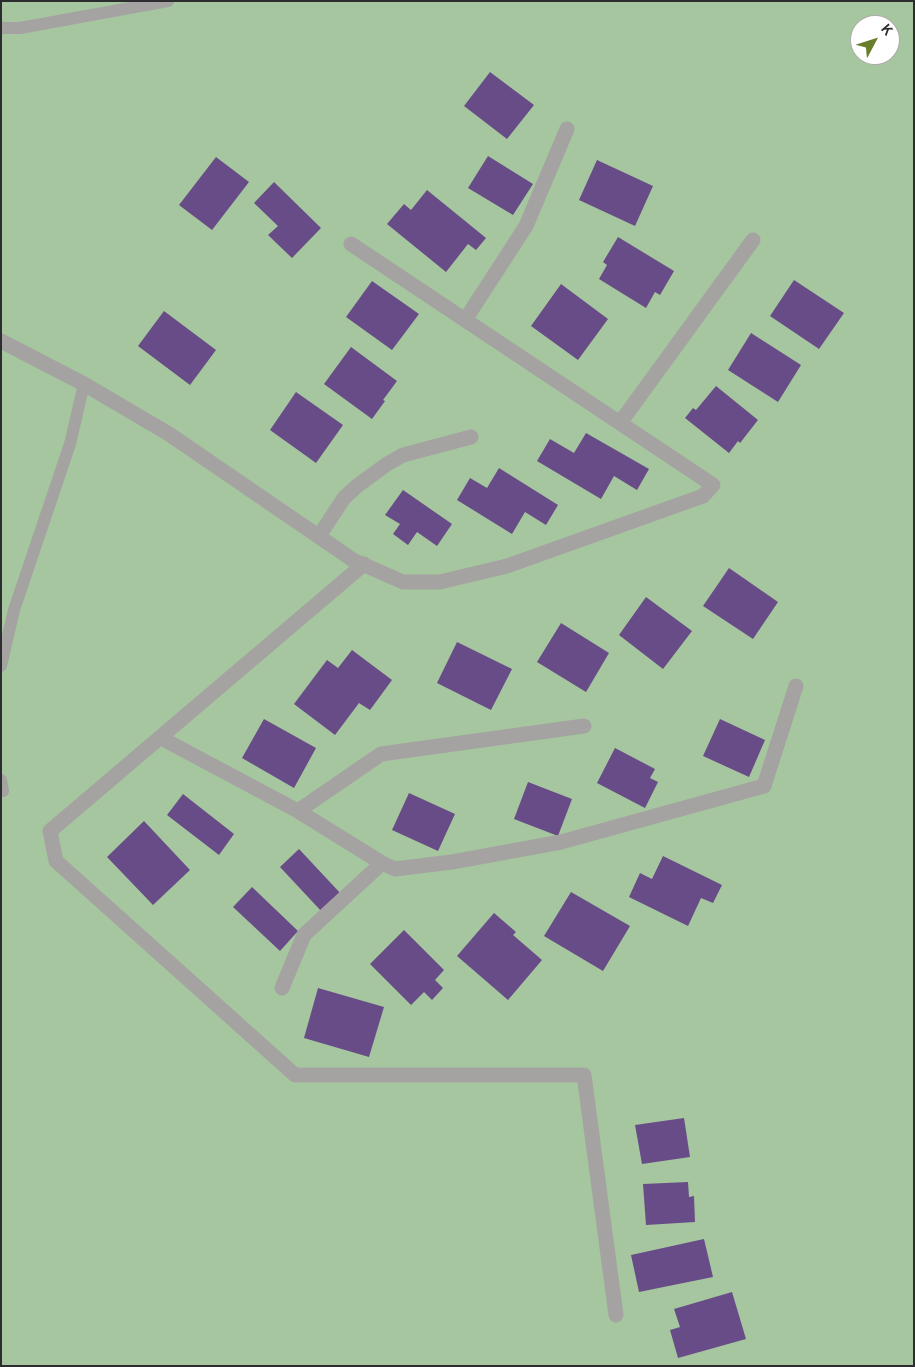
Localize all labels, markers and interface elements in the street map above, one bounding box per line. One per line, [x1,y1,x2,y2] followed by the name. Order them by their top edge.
[850,15,900,65] north arrow
[876,21,896,40] text: K

